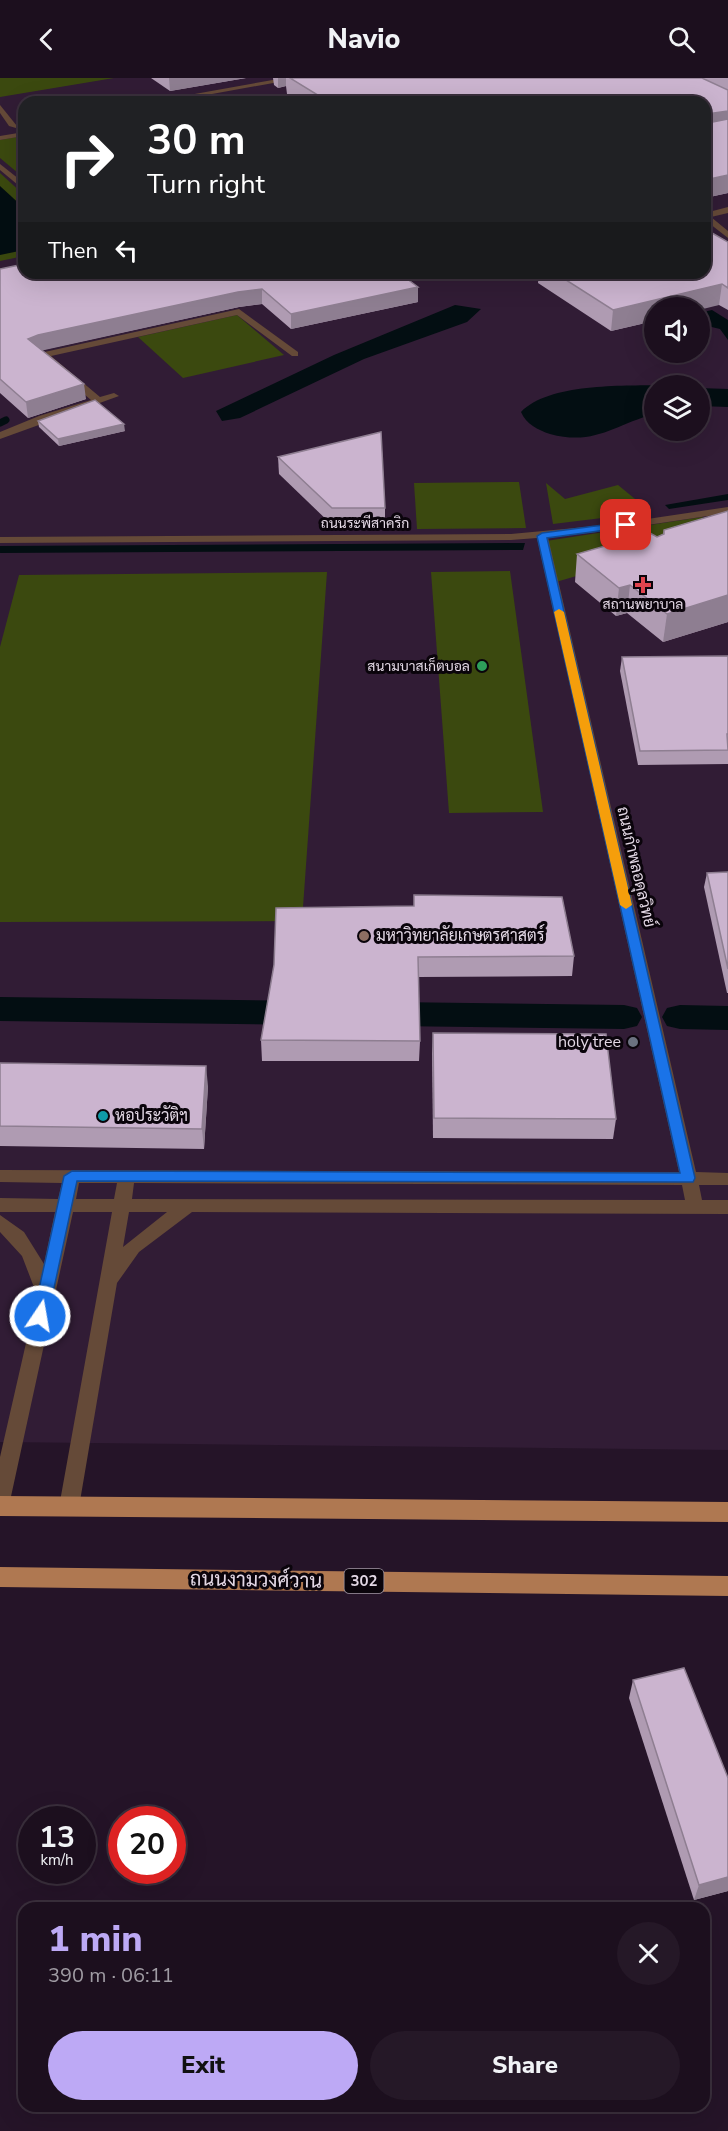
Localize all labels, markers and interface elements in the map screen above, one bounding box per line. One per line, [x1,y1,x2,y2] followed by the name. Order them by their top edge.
[328,21,400,58] text: Navio
[30,23,63,56] icon: back
[665,23,698,56] icon: search
[147,112,246,169] text: 30 m
[48,120,126,198] icon: right
[147,166,265,203] text: Turn right
[110,234,143,267] icon: left
[48,236,98,266] text: Then
[644,297,710,441] map controls
[644,297,710,363] button: sound
[644,375,710,441] button: layers
[600,499,651,550] pin
[609,508,642,541] icon: arrive
[321,514,409,533] street label: ถนนระพีสาคริก
[634,576,652,594] marker: สถานพยาบาล
[603,595,683,614] place label: สถานพยาบาล
[367,657,470,676] place label: สนามบาสเก็ตบอล
[475,659,489,673] marker: สนามบาสเก็ตบอล
[611,804,663,930] street label: ถนนกำพลอดุลวิทย์
[376,923,545,947] place label: มหาวิทยาลัยเกษตรศาสตร์
[357,929,371,943] marker: มหาวิทยาลัยเกษตรศาสตร์
[558,1031,621,1053] place label: holy tree
[626,1035,640,1049] marker: holy tree
[115,1105,188,1127] place label: หอประวัติฯ
[96,1109,110,1123] marker: หอประวัติฯ
[8,1284,72,1348] position arrow
[190,1564,322,1595] street label: ถนนงามวงศ์วาน
[344,1569,384,1593] road number: 302
[108,1806,186,1884] speed limit sign: 20
[39,1817,75,1858] text: 13
[40,1850,74,1870] text: km/h
[48,1915,143,1964] text: 1 min
[617,1922,680,1985] button: close
[48,1962,174,1989] text: 390 m · 06:11
[48,2031,358,2100] button: Exit
[370,2031,680,2100] button: Share

